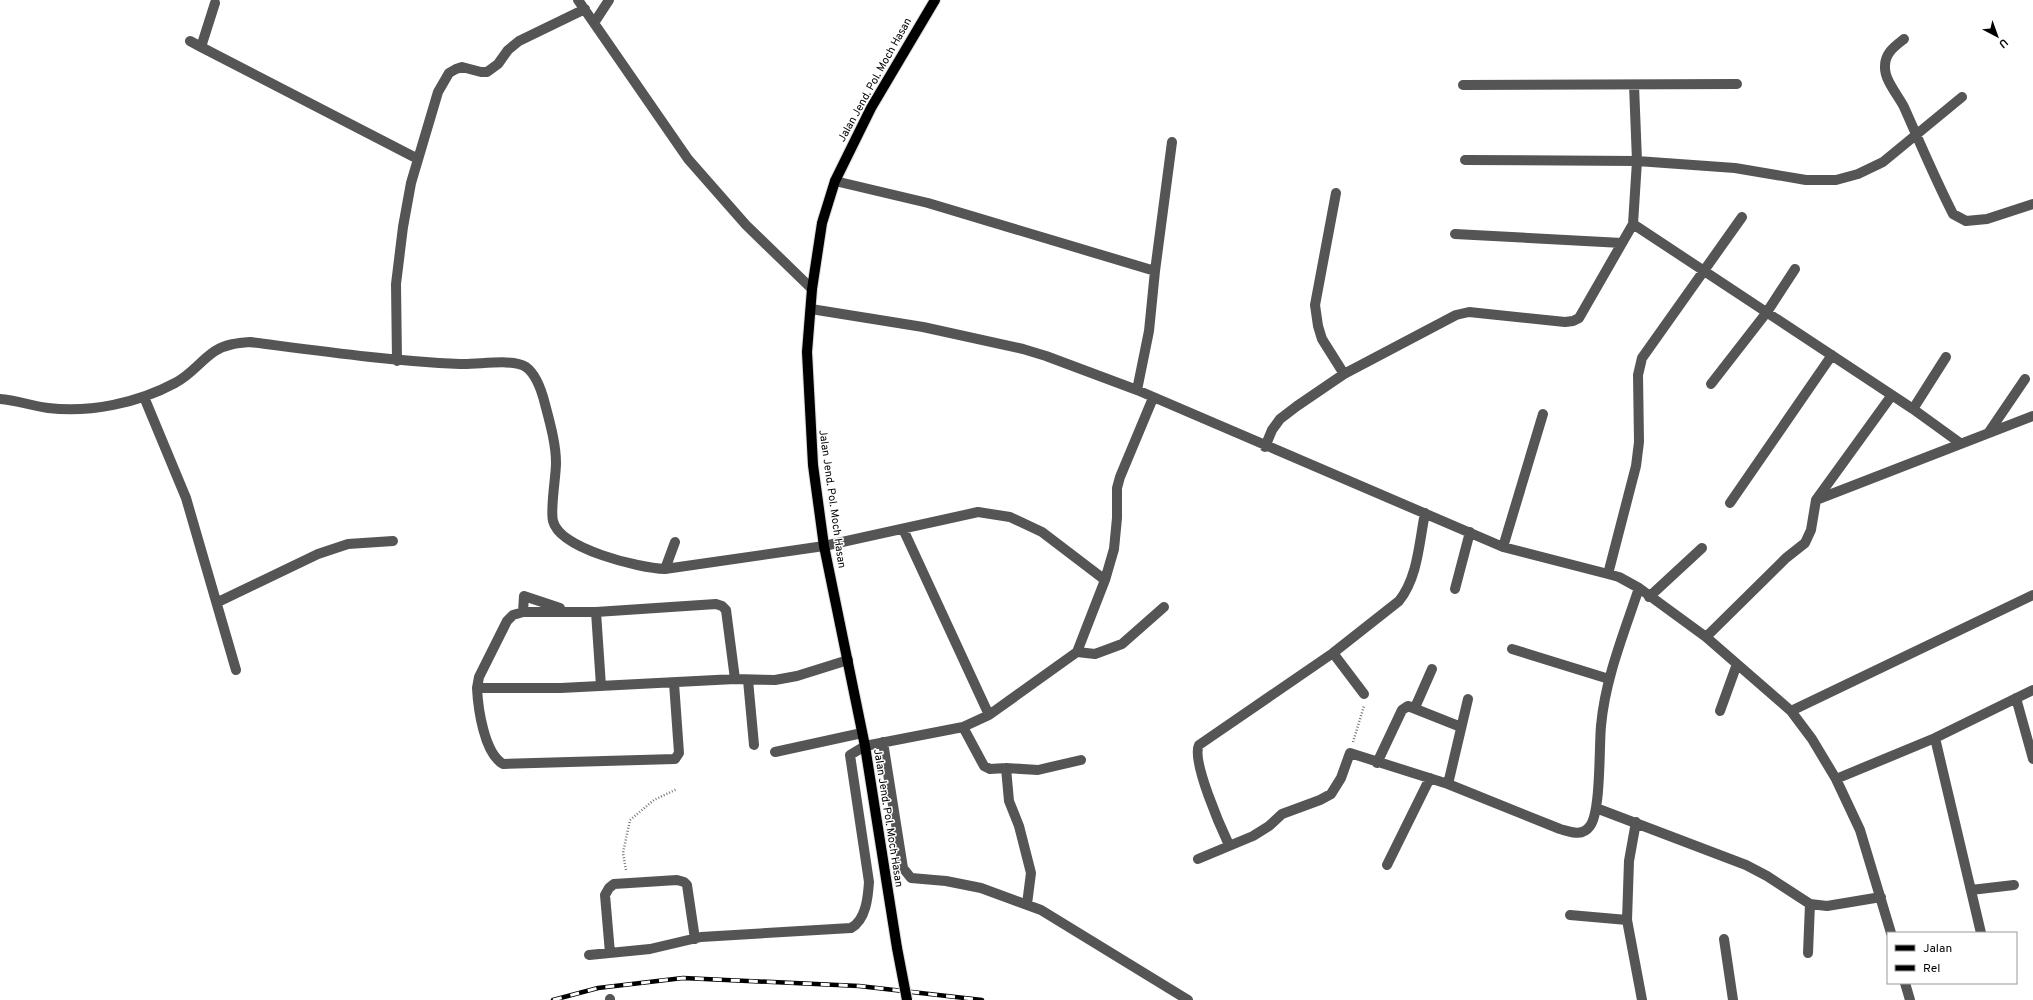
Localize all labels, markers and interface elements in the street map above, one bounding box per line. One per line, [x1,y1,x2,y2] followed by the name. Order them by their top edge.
[835,15,915,145] street label: Jalan Jend. Pol. Moch Hasan
[1977,16,2017,56] north arrow
[1995,35,2010,51] text: U
[815,429,849,569] street label: Jalan Jend. Pol. Moch Hasan
[870,748,906,888] street label: Jalan Jend. Pol. Moch Hasan
[1887,932,2017,984] legend
[1923,941,1952,957] text: Jalan
[1923,961,1940,977] text: Rel

